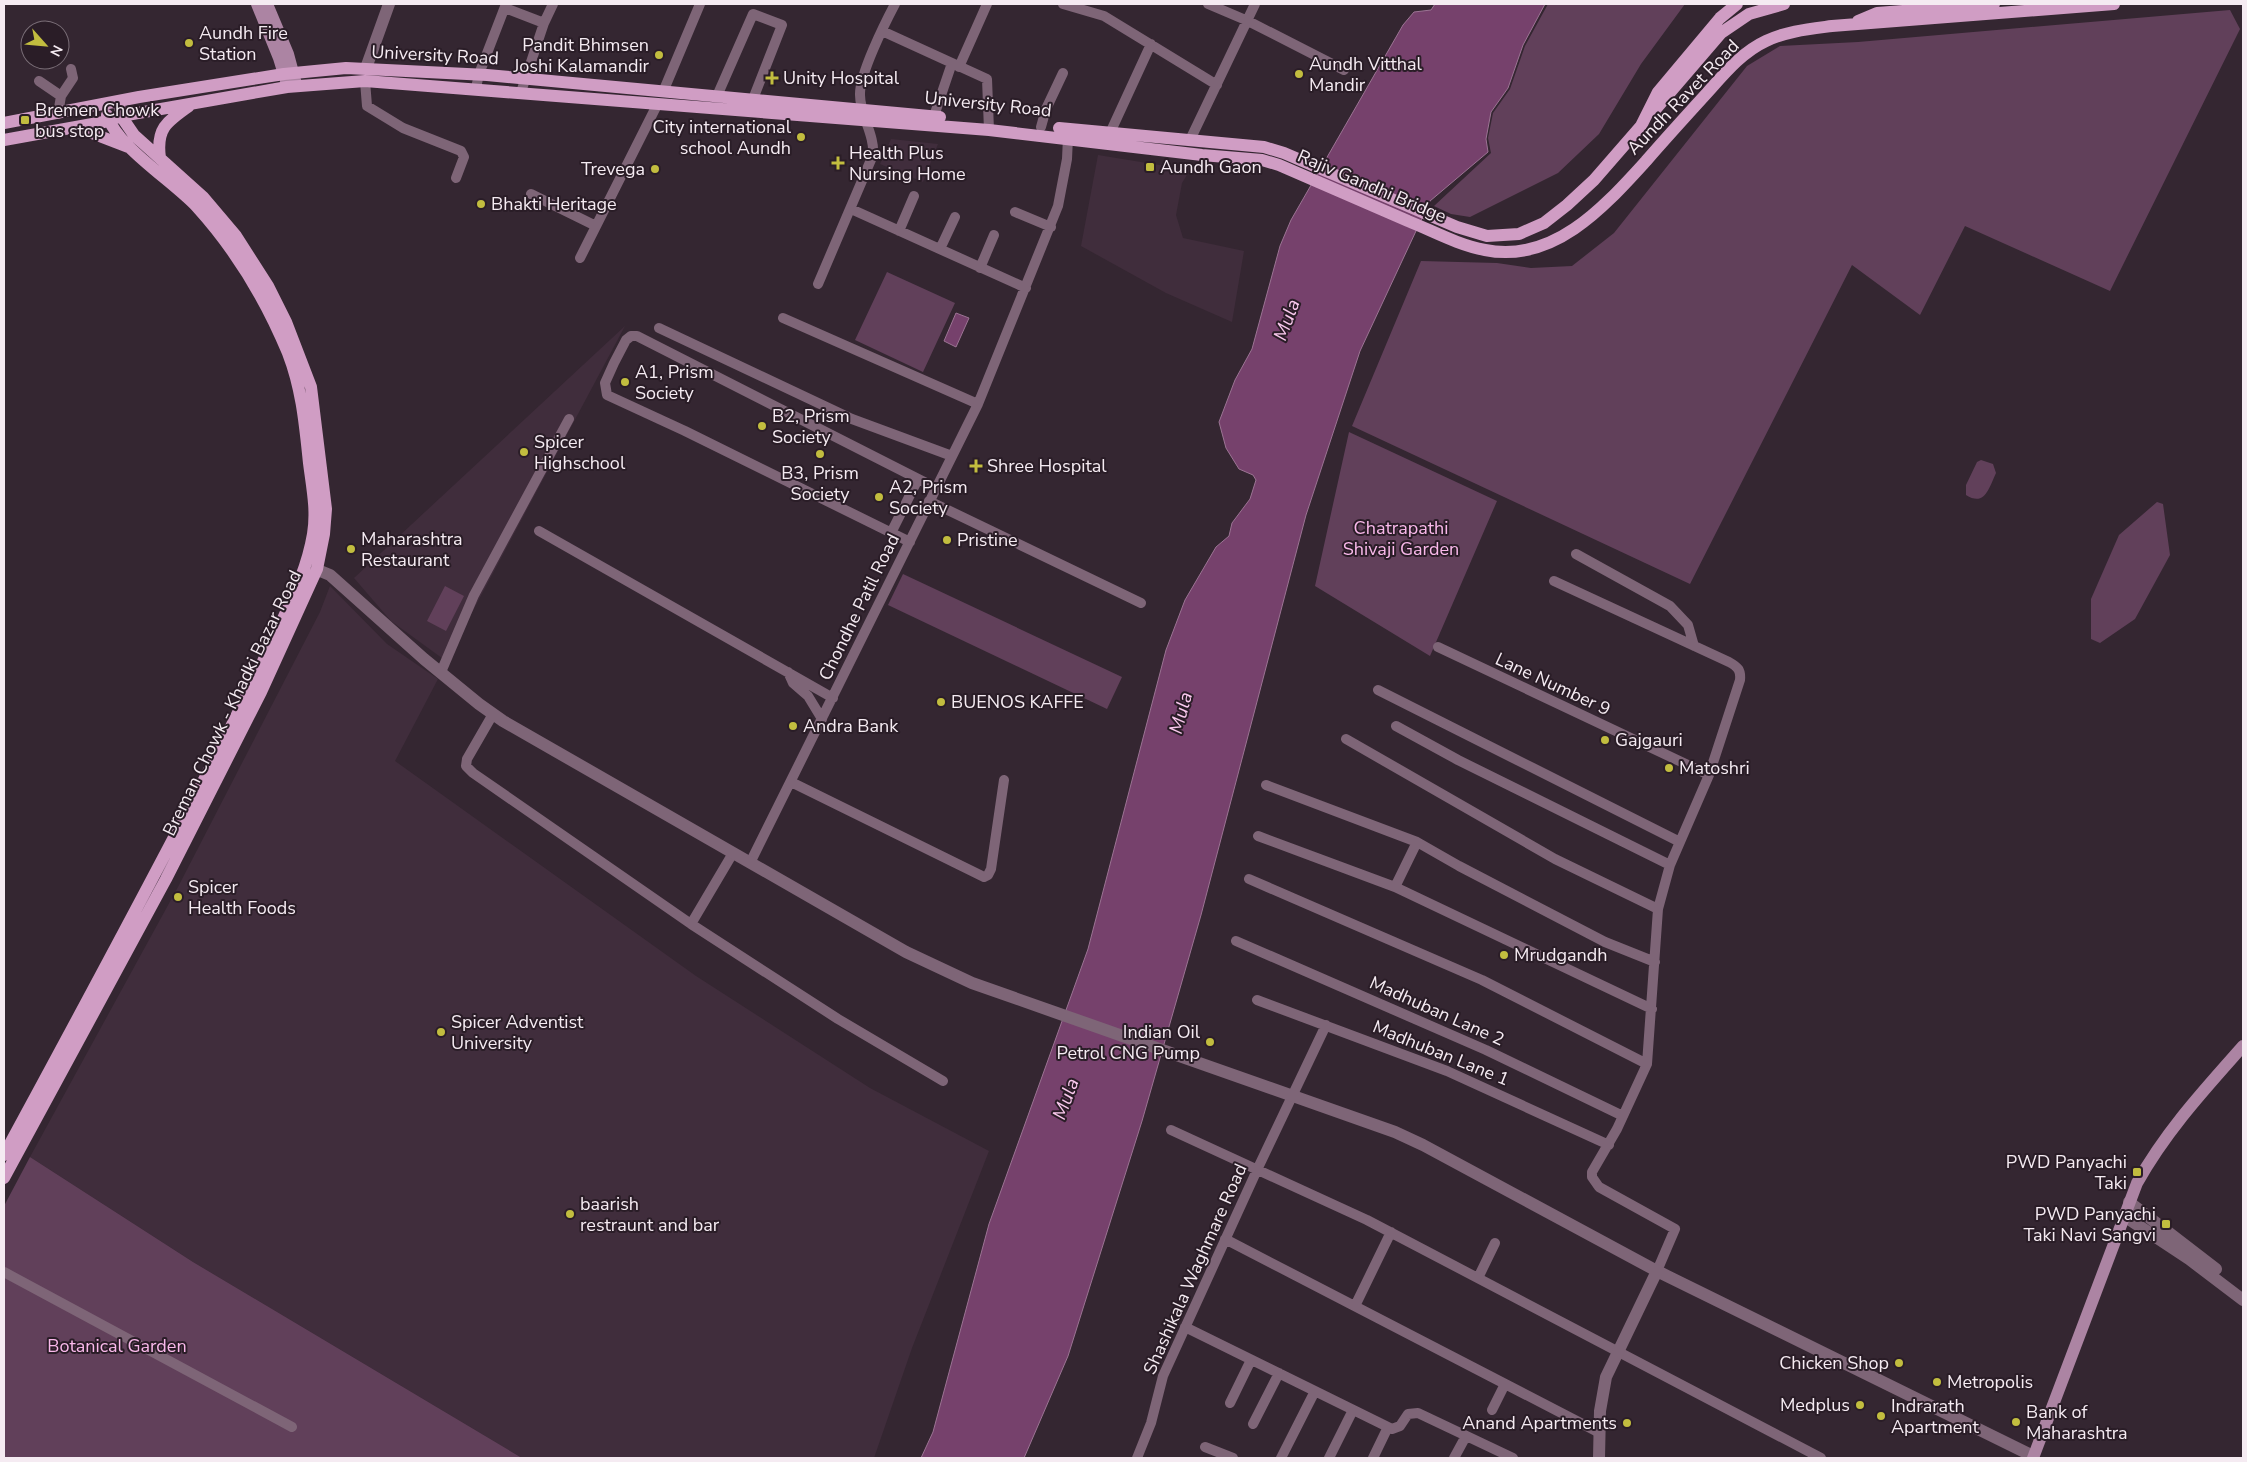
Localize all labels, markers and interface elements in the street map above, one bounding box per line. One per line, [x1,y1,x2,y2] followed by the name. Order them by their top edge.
[20,20,70,70] north arrow
[199,21,288,66] place label: Aundh Fire Station
[513,33,650,78] place label: Pandit Bhimsen Joshi Kalamandir
[1622,34,1744,160] street label: Aundh Ravet Road
[183,37,195,49] marker: Aundh Fire Station
[371,40,499,70] street label: University Road
[45,42,67,60] text: N
[653,49,665,61] marker: Pandit Bhimsen Joshi Kalamandir
[1309,52,1422,97] place label: Aundh Vitthal Mandir
[783,66,900,90] place label: Unity Hospital
[1293,68,1305,80] marker: Aundh Vitthal Mandir
[765,71,779,85] marker: Unity Hospital
[923,85,1053,123] street label: University Road
[35,98,160,143] place label: Bremen Chowk bus stop
[19,114,31,126] marker: Bremen Chowk bus stop
[652,115,792,160] place label: City international school Aundh
[795,131,807,143] marker: City international school Aundh
[849,141,966,186] place label: Health Plus Nursing Home
[1294,144,1450,228] street label: Rajiv Gandhi Bridge
[1160,155,1262,179] place label: Aundh Gaon
[831,156,845,170] marker: Health Plus Nursing Home
[581,157,645,181] place label: Trevega
[1144,161,1156,173] marker: Aundh Gaon
[649,163,661,175] marker: Trevega
[491,192,617,216] place label: Bhakti Heritage
[475,198,487,210] marker: Bhakti Heritage
[1267,296,1307,344] water label: Mula
[635,360,714,405] place label: A1, Prism Society
[619,376,631,388] marker: A1, Prism Society
[772,404,850,449] place label: B2, Prism Society
[756,420,768,432] marker: B2, Prism Society
[534,430,626,475] place label: Spicer Highschool
[518,446,530,458] marker: Spicer Highschool
[814,448,826,460] marker: B3, Prism Society
[987,454,1107,478] place label: Shree Hospital
[969,459,983,473] marker: Shree Hospital
[781,461,859,506] place label: B3, Prism Society
[889,475,968,520] place label: A2, Prism Society
[873,491,885,503] marker: A2, Prism Society
[1343,516,1459,561] park label: Chatrapathi Shivaji Garden
[361,527,463,572] place label: Maharashtra Restaurant
[957,528,1018,552] place label: Pristine
[813,530,905,684] street label: Chondhe Patil Road
[941,534,953,546] marker: Pristine
[345,543,357,555] marker: Maharashtra Restaurant
[157,566,307,840] street label: Breman Chowk - Khadki Bazar Road
[1492,647,1614,721] street label: Lane Number 9
[1163,689,1199,737] water label: Mula
[951,690,1084,714] place label: BUENOS KAFFE
[935,696,947,708] marker: BUENOS KAFFE
[803,714,899,738] place label: Andra Bank
[787,720,799,732] marker: Andra Bank
[1615,728,1683,752] place label: Gajgauri
[1599,734,1611,746] marker: Gajgauri
[1679,756,1750,780] place label: Matoshri
[1663,762,1675,774] marker: Matoshri
[188,875,296,920] place label: Spicer Health Foods
[172,891,184,903] marker: Spicer Health Foods
[1514,943,1607,967] place label: Mrudgandh
[1498,949,1510,961] marker: Mrudgandh
[1366,971,1508,1051] street label: Madhuban Lane 2
[451,1010,584,1055] place label: Spicer Adventist University
[1369,1015,1513,1091] street label: Madhuban Lane 1
[1056,1020,1201,1065] place label: Indian Oil Petrol CNG Pump
[435,1026,447,1038] marker: Spicer Adventist University
[1204,1036,1216,1048] marker: Indian Oil Petrol CNG Pump
[1046,1075,1086,1123] water label: Mula
[2006,1150,2127,1195] place label: PWD Panyachi Taki
[1138,1160,1252,1378] street label: Shashikala Waghmare Road
[2131,1166,2143,1178] marker: PWD Panyachi Taki
[580,1192,720,1237] place label: baarish restraunt and bar
[2024,1202,2156,1247] place label: PWD Panyachi Taki Navi Sangvi
[564,1208,576,1220] marker: baarish restraunt and bar
[2160,1218,2172,1230] marker: PWD Panyachi Taki Navi Sangvi
[47,1334,187,1358] park label: Botanical Garden
[1779,1351,1889,1375] place label: Chicken Shop
[1893,1357,1905,1369] marker: Chicken Shop
[1947,1370,2033,1394] place label: Metropolis
[1931,1376,1943,1388] marker: Metropolis
[1780,1393,1850,1417] place label: Medplus
[1891,1394,1980,1439] place label: Indrarath Apartment
[1854,1399,1866,1411] marker: Medplus
[2026,1400,2128,1445] place label: Bank of Maharashtra
[1875,1410,1887,1422] marker: Indrarath Apartment
[1462,1411,1617,1435] place label: Anand Apartments
[2010,1416,2022,1428] marker: Bank of Maharashtra
[1621,1417,1633,1429] marker: Anand Apartments

